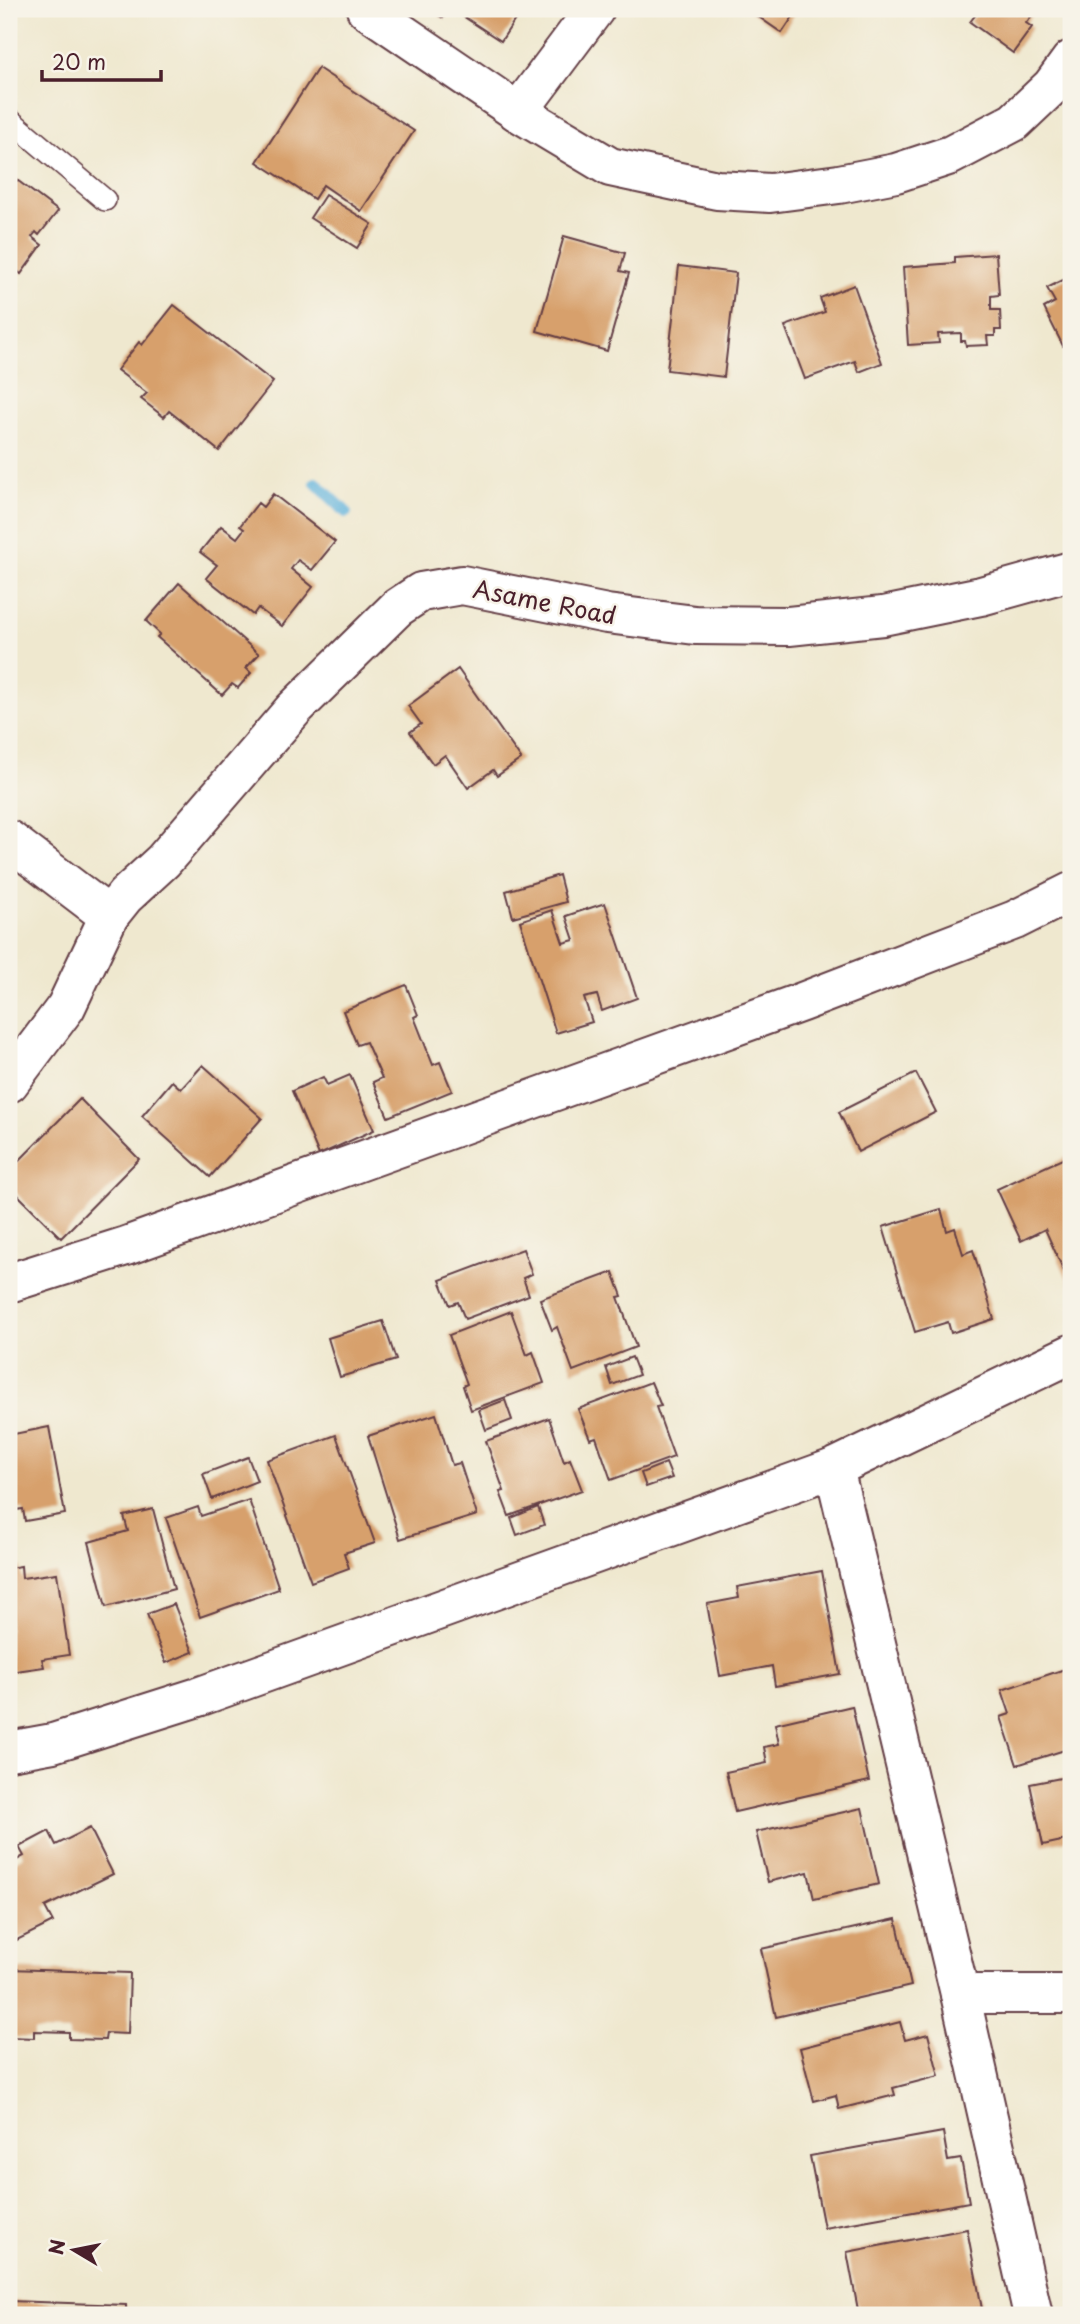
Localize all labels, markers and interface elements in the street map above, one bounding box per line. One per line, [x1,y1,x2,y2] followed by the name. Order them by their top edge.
[42,38,161,82] scale bar
[52,45,106,77] text: 20 m
[470,569,620,633] street label: Asame Road
[38,2216,108,2286] north arrow
[41,2237,71,2257] text: N

